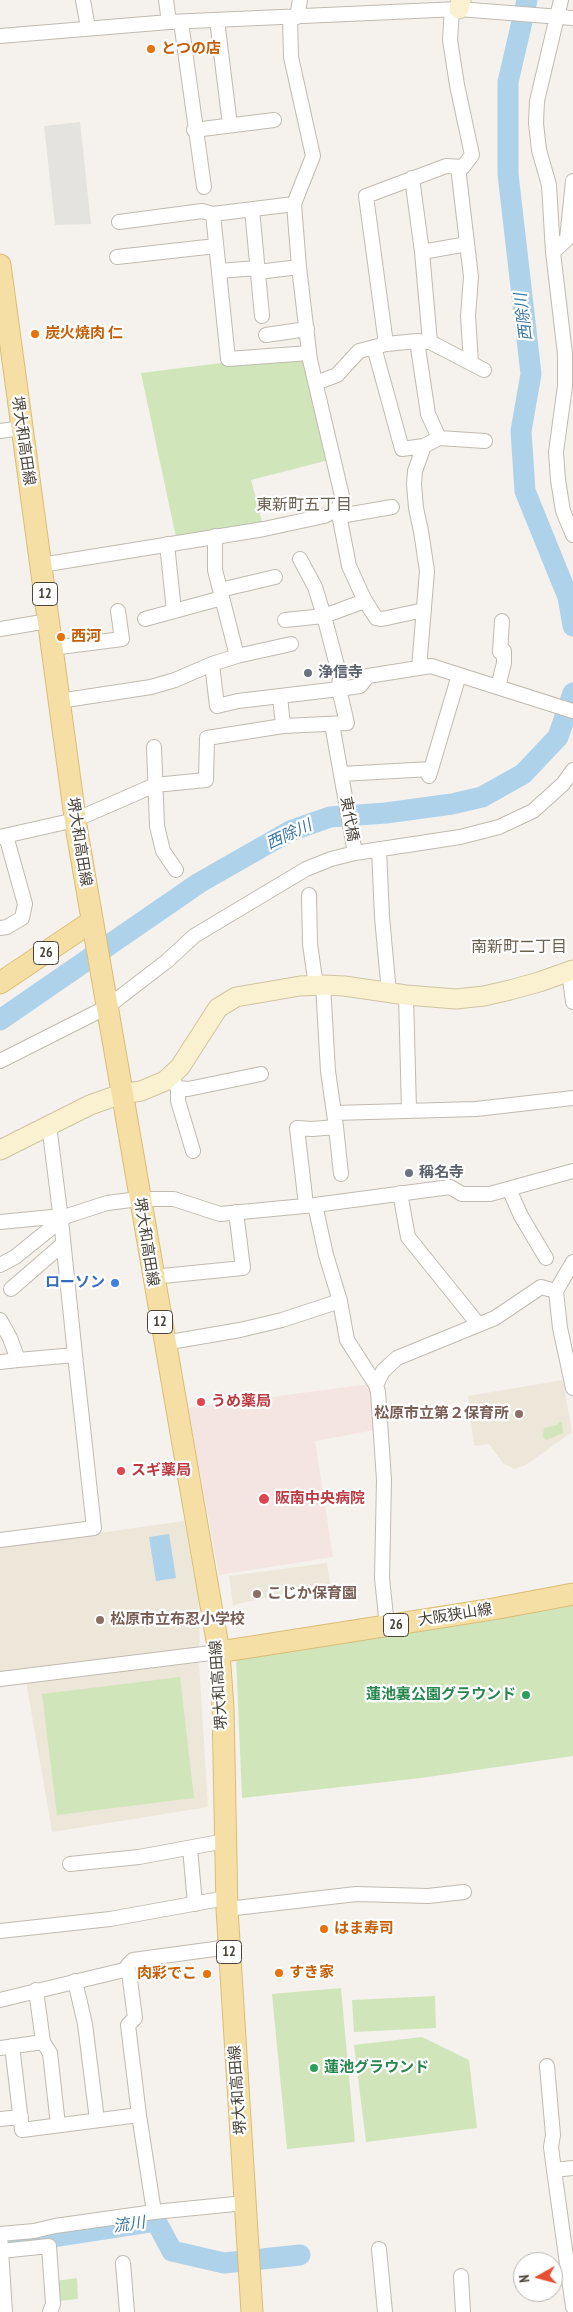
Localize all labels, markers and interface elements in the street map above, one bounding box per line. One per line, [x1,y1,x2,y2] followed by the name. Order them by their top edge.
[161,40,221,58] place label: とつの店
[145,43,157,55] marker: とつの店
[512,292,536,342] water label: 西除川
[45,325,123,343] place label: 炭火焼肉 仁
[29,328,41,340] marker: 炭火焼肉 仁
[8,395,38,487] street label: 堺大和高田線
[256,495,352,515] district label: 東新町五丁目
[32,582,58,606] road number: 12
[71,628,101,646] place label: 西河
[55,631,67,643] marker: 西河
[318,664,363,682] place label: 浄信寺
[302,667,314,679] marker: 浄信寺
[336,795,362,843] street label: 東代橋
[63,796,95,888] street label: 堺大和高田線
[263,816,315,854] water label: 西除川
[471,937,567,957] district label: 南新町二丁目
[34,941,58,964] road number: 26
[419,1164,464,1182] place label: 稱名寺
[403,1167,415,1179] marker: 稱名寺
[130,1196,162,1288] street label: 堺大和高田線
[45,1274,105,1292] place label: ローソン
[109,1277,121,1289] marker: ローソン
[148,1310,172,1334] road number: 12
[211,1393,271,1411] place label: うめ薬局
[195,1396,207,1408] marker: うめ薬局
[374,1405,509,1423] place label: 松原市立第２保育所
[513,1408,525,1420] marker: 松原市立第２保育所
[131,1462,191,1480] place label: スギ薬局
[115,1465,127,1477] marker: スギ薬局
[275,1490,365,1508] place label: 阪南中央病院
[257,1492,271,1506] marker: 阪南中央病院
[267,1585,357,1603] place label: こじか保育園
[251,1588,263,1600] marker: こじか保育園
[417,1600,493,1630] street label: 大阪狭山線
[110,1611,245,1629] place label: 松原市立布忍小学校
[94,1614,106,1626] marker: 松原市立布忍小学校
[384,1614,408,1636] road number: 26
[207,1639,231,1731] street label: 堺大和高田線
[366,1686,516,1704] place label: 蓮池裏公園グラウンド
[520,1689,532,1701] marker: 蓮池裏公園グラウンド
[334,1920,394,1938] place label: はま寿司
[318,1923,330,1935] marker: はま寿司
[216,1940,242,1964] road number: 12
[289,1964,334,1982] place label: すき家
[137,1965,197,1983] place label: 肉彩でこ
[273,1967,285,1979] marker: すき家
[201,1968,213,1980] marker: 肉彩でこ
[226,2044,250,2136] street label: 堺大和高田線
[324,2059,429,2077] place label: 蓮池グラウンド
[308,2062,320,2074] marker: 蓮池グラウンド
[112,2213,146,2237] water label: 流川
[513,2252,563,2302] north arrow
[515,2274,533,2284] text: N

